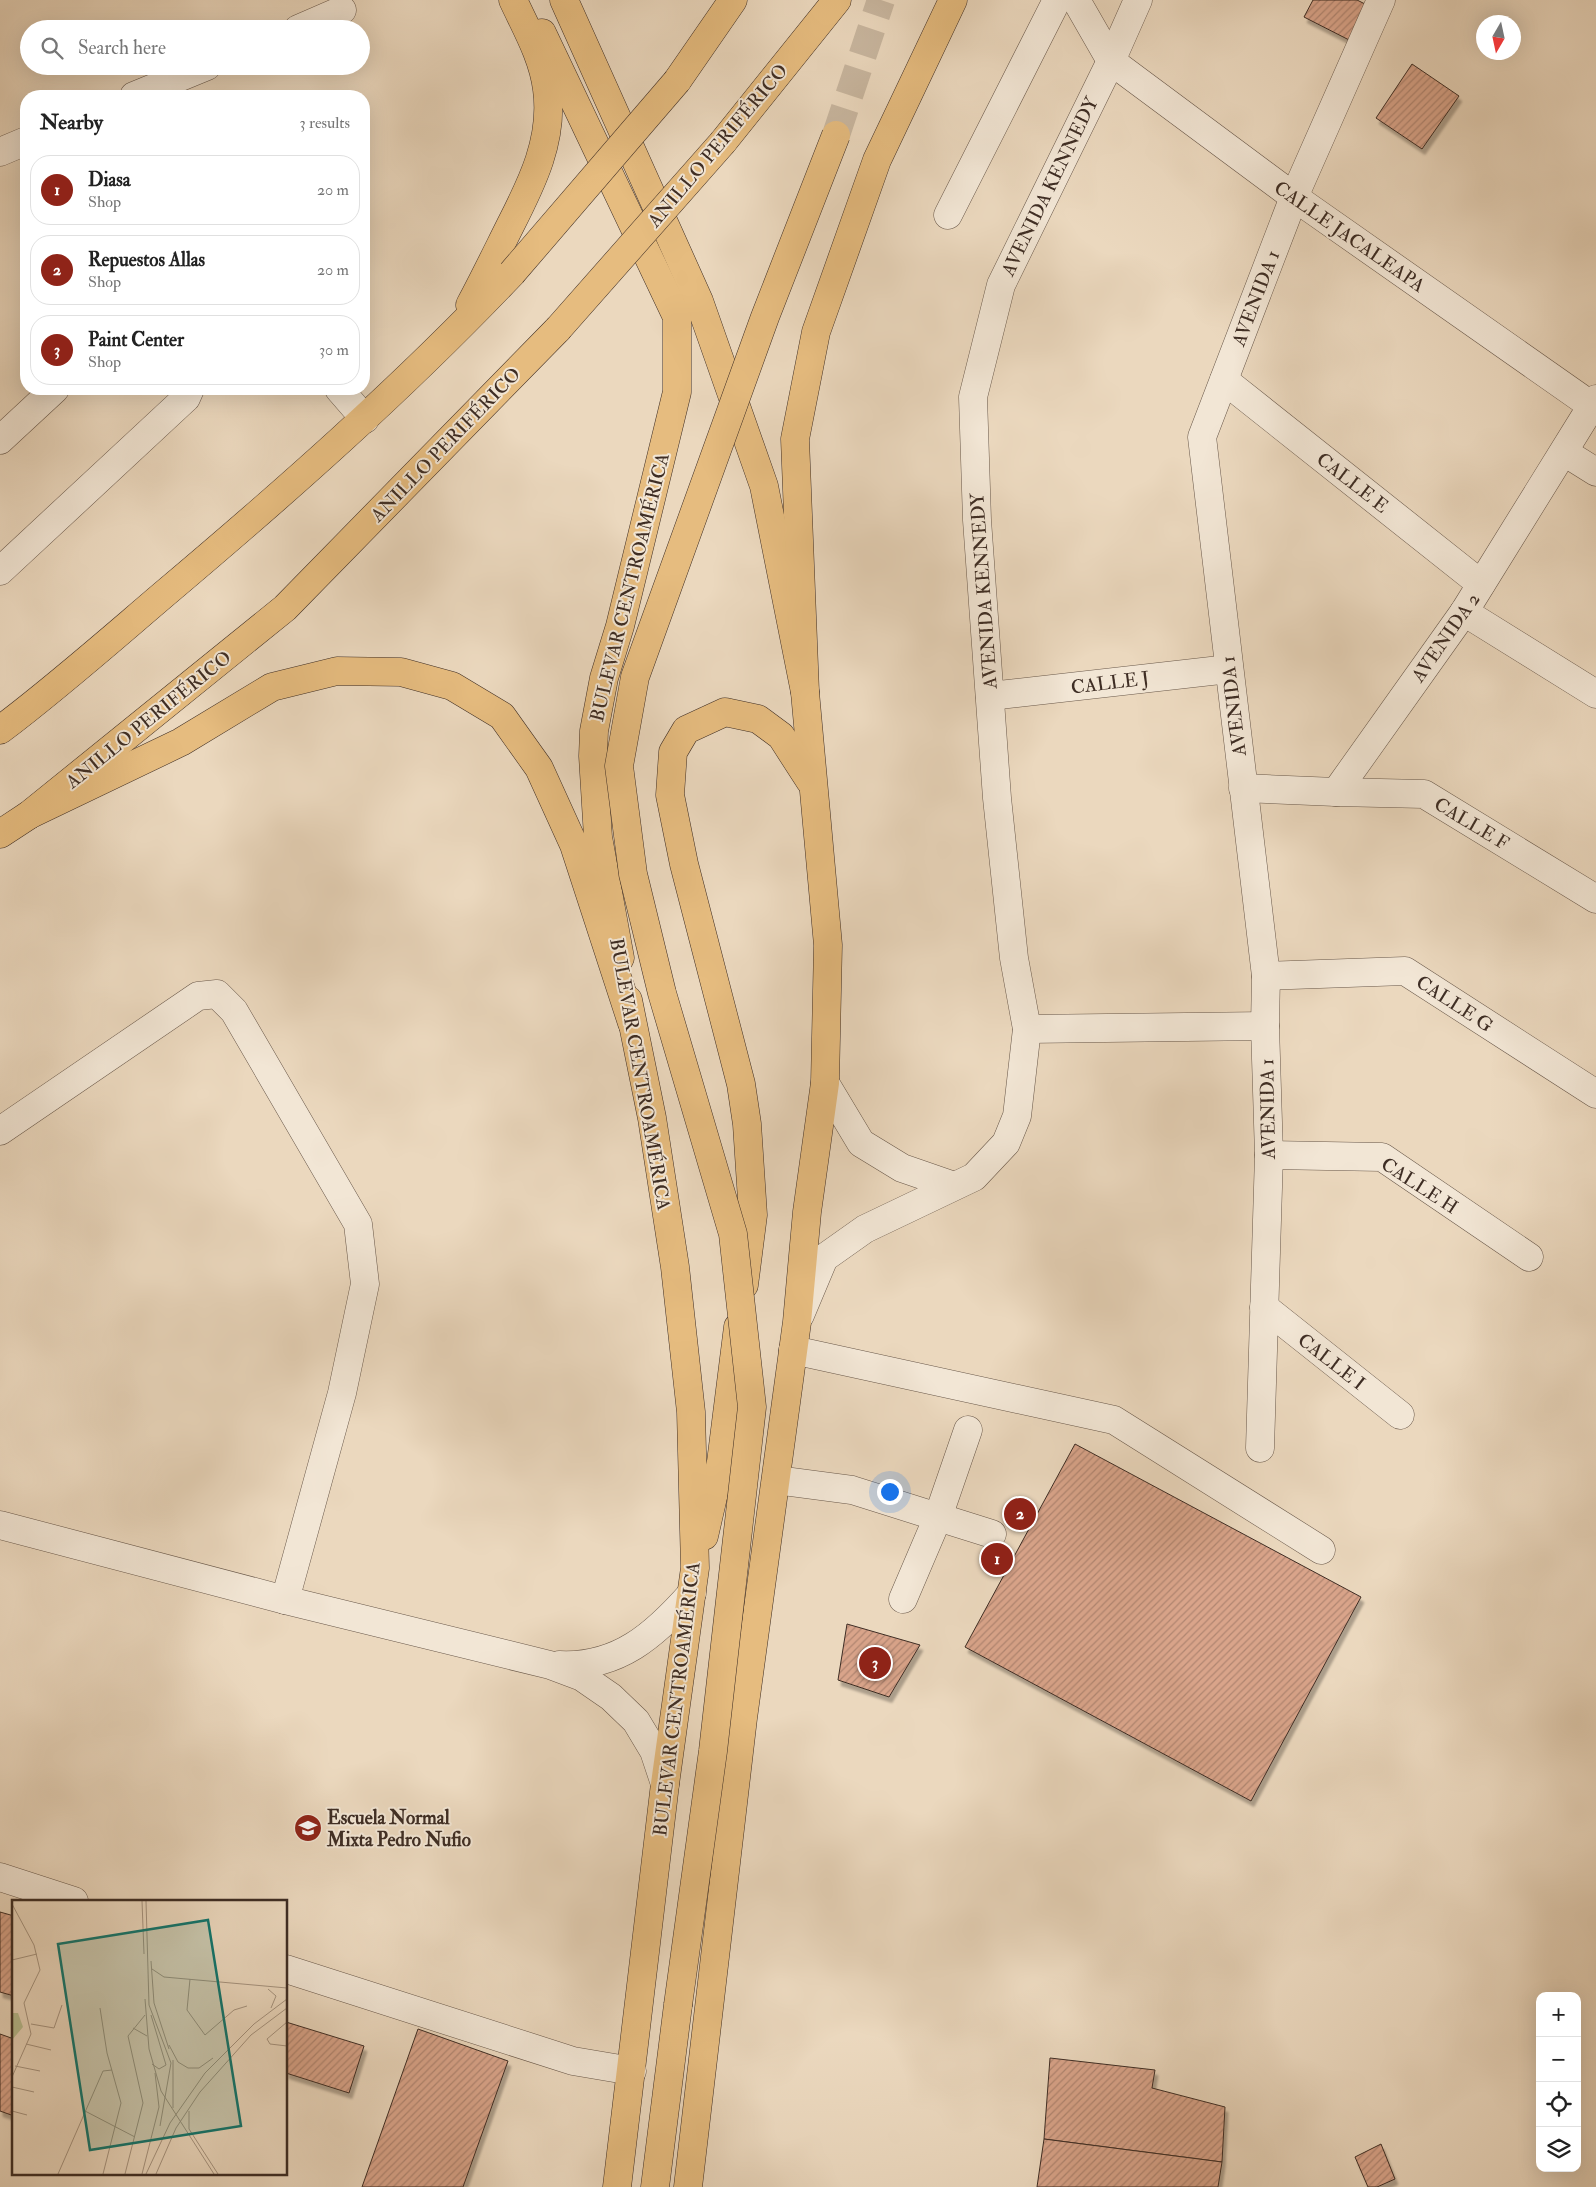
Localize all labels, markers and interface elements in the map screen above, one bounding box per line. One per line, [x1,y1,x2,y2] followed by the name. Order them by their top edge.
[1476,15,1521,60] north arrow
[20,20,370,75] search box
[38,34,66,62] icon: search
[78,36,166,60] text: Search here
[640,58,793,233] street label: ANILLO PERIFÉRICO
[996,92,1104,281] street label: AVENIDA KENNEDY
[40,109,103,136] text: Nearby
[299,113,350,133] text: 3 results
[88,168,131,192] text: Diasa
[1269,176,1430,298] street label: CALLE JACALEAPA
[54,180,60,200] text: 1
[317,180,349,200] text: 20 m
[88,192,121,212] text: Shop
[1226,247,1285,351] street label: AVENIDA 1
[88,248,205,272] text: Repuestos Allas
[53,260,61,280] text: 2
[317,260,349,280] text: 20 m
[88,272,121,292] text: Shop
[88,328,184,352] text: Paint Center
[54,340,60,360] text: 3
[319,340,349,360] text: 30 m
[88,352,121,372] text: Shop
[363,361,526,528] street label: ANILLO PERIFÉRICO
[1312,447,1393,519] street label: CALLE E
[583,450,675,724] street label: BULEVAR CENTROAMÉRICA
[965,491,1003,691] street label: AVENIDA KENNEDY
[1406,588,1485,688] street label: AVENIDA 2
[59,644,236,795] street label: ANILLO PERIFÉRICO
[1216,654,1252,758] street label: AVENIDA 1
[1069,666,1151,700] street label: CALLE J
[1430,792,1513,856] street label: CALLE F
[604,936,678,1212] street label: BULEVAR CENTROAMÉRICA
[1411,970,1498,1038] street label: CALLE G
[1255,1058,1281,1161] street label: AVENIDA 1
[1377,1152,1462,1220] street label: CALLE H
[1293,1328,1370,1396] street label: CALLE I
[877,1479,903,1505] your location
[1004,1495,1036,1533] pin: 2
[981,1540,1013,1578] pin: 1
[646,1560,706,1838] street label: BULEVAR CENTROAMÉRICA
[859,1644,891,1682] pin: 3
[326,1806,471,1852] place label: Escuela Normal Mixta Pedro Nufio
[293,1813,323,1843] school or university icon: Escuela Normal Mixta Pedro Nufio
[12,1900,288,2174] inset map
[1536,1992,1581,2172] map controls
[1536,1992,1581,2037] button: +
[1536,2037,1581,2082] button: −
[1536,2082,1581,2127] button: locate
[1536,2127,1581,2172] button: layers

